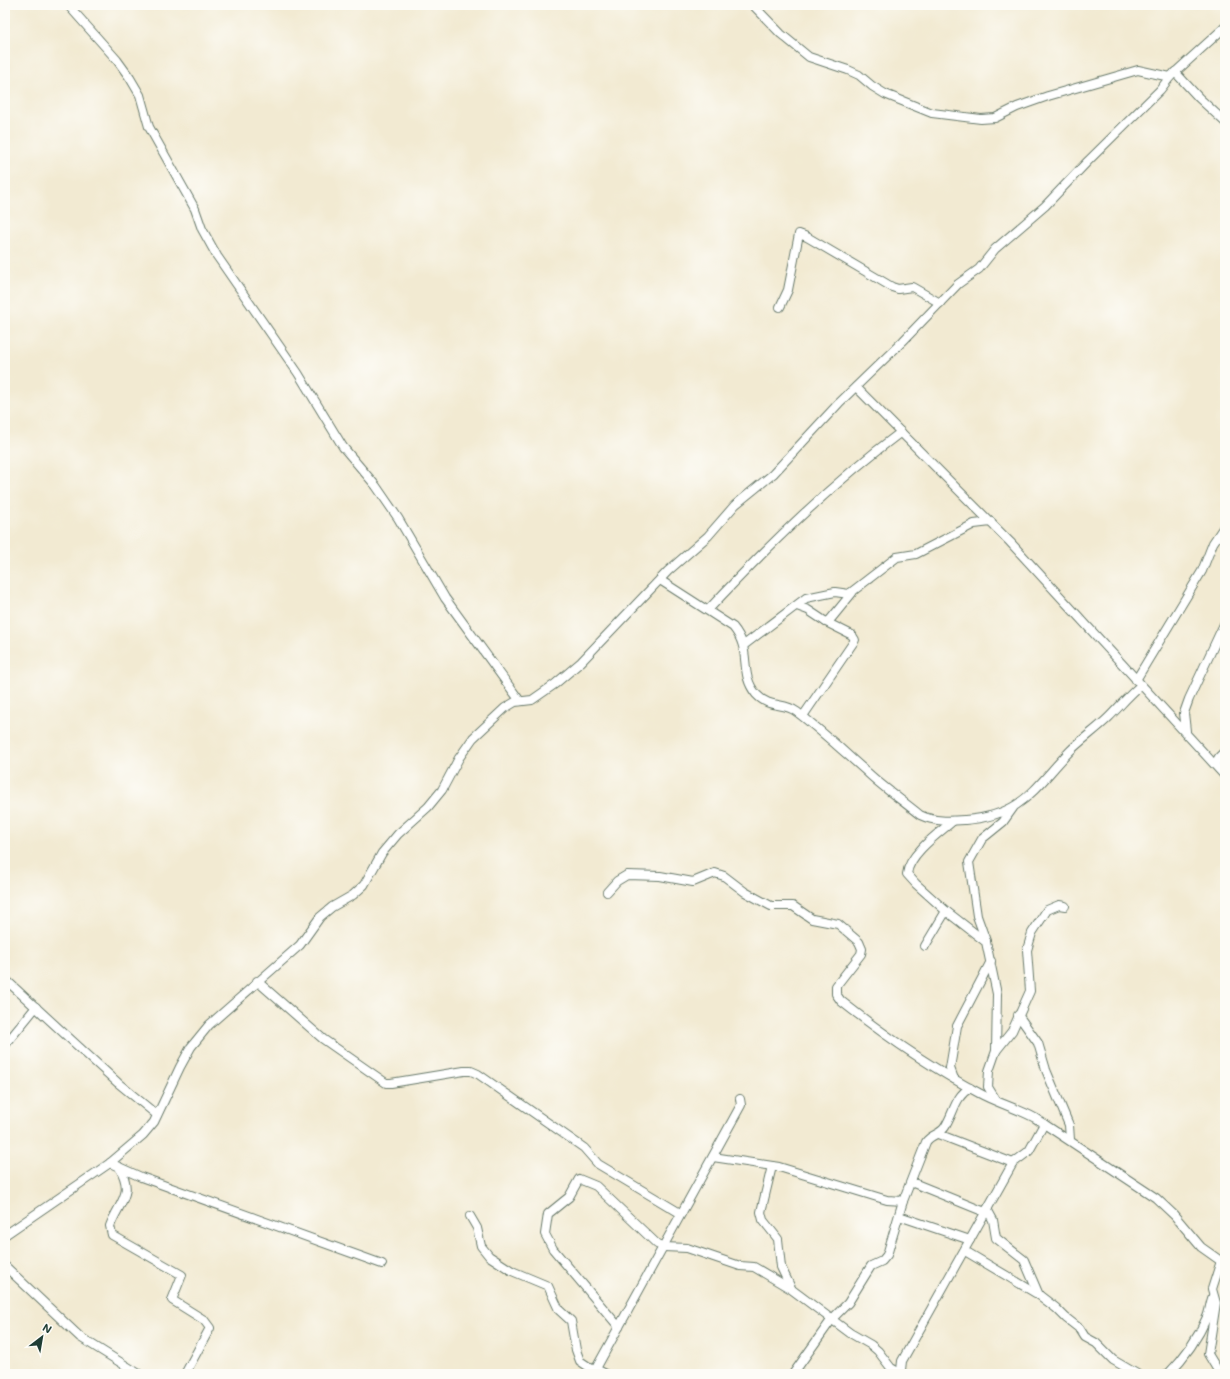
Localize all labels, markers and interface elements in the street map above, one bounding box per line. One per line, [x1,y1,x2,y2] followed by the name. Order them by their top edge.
[22,1317,62,1357] north arrow
[40,1319,55,1337] text: N

